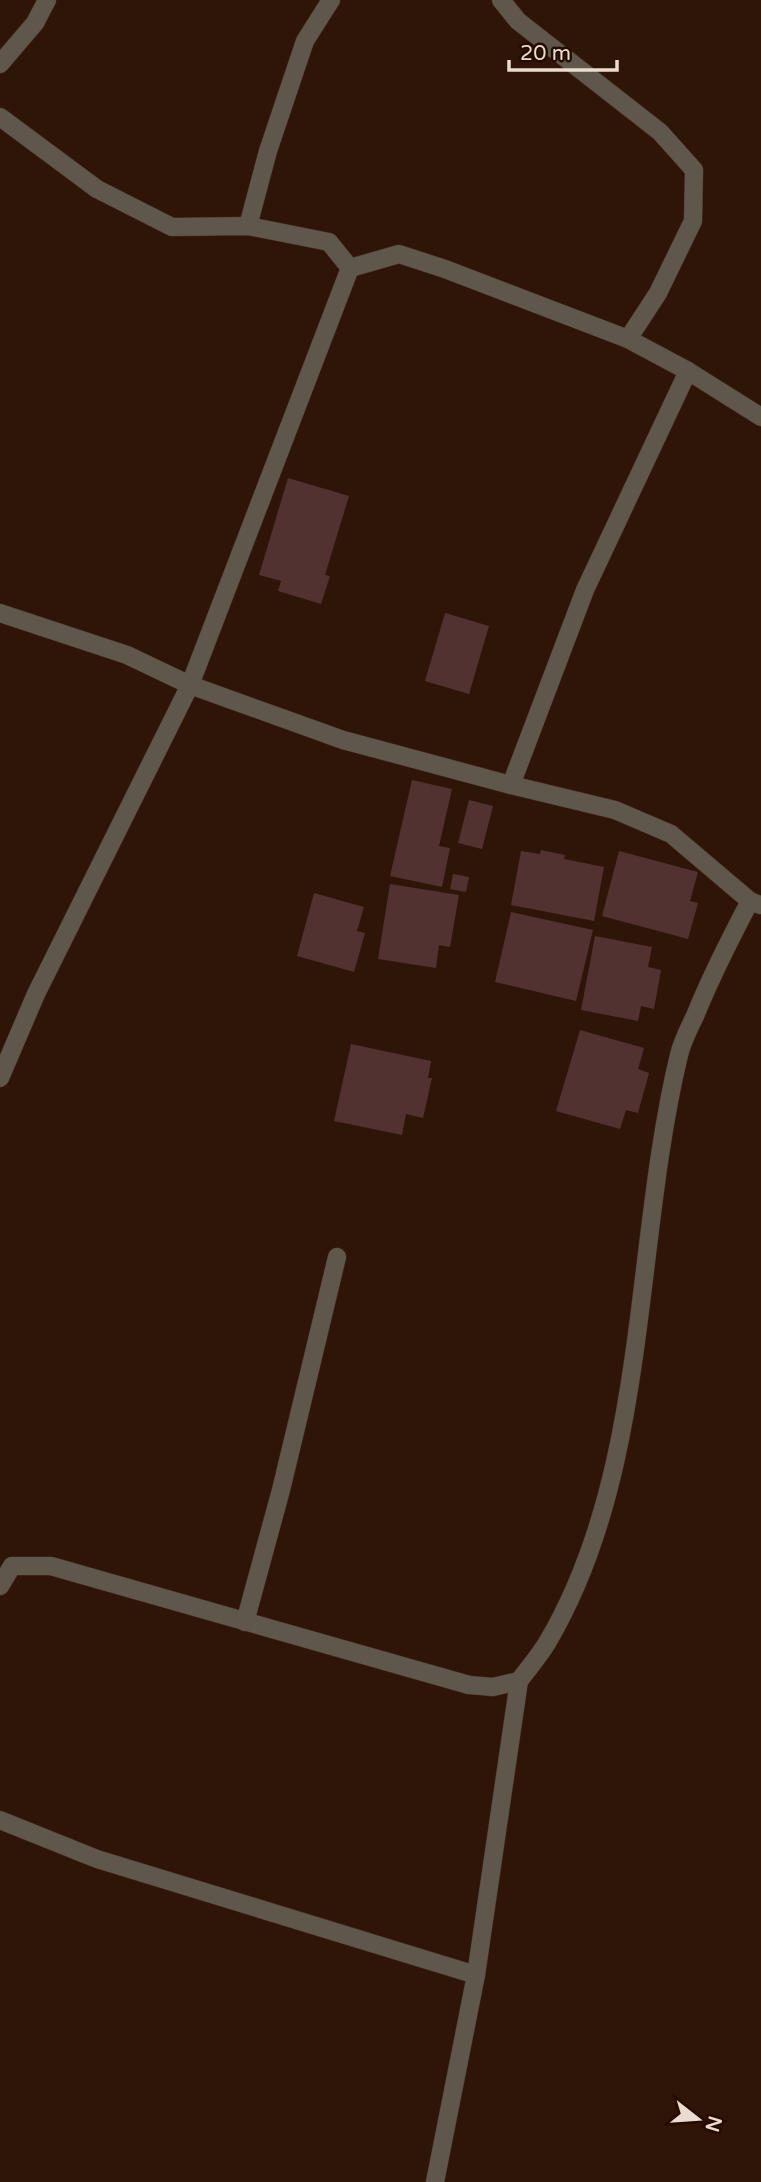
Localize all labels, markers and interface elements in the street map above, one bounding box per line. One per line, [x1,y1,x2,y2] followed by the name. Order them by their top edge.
[509,28,618,72] scale bar
[520,41,571,66] text: 20 m
[663,2084,733,2154] north arrow
[701,2113,726,2134] text: N

